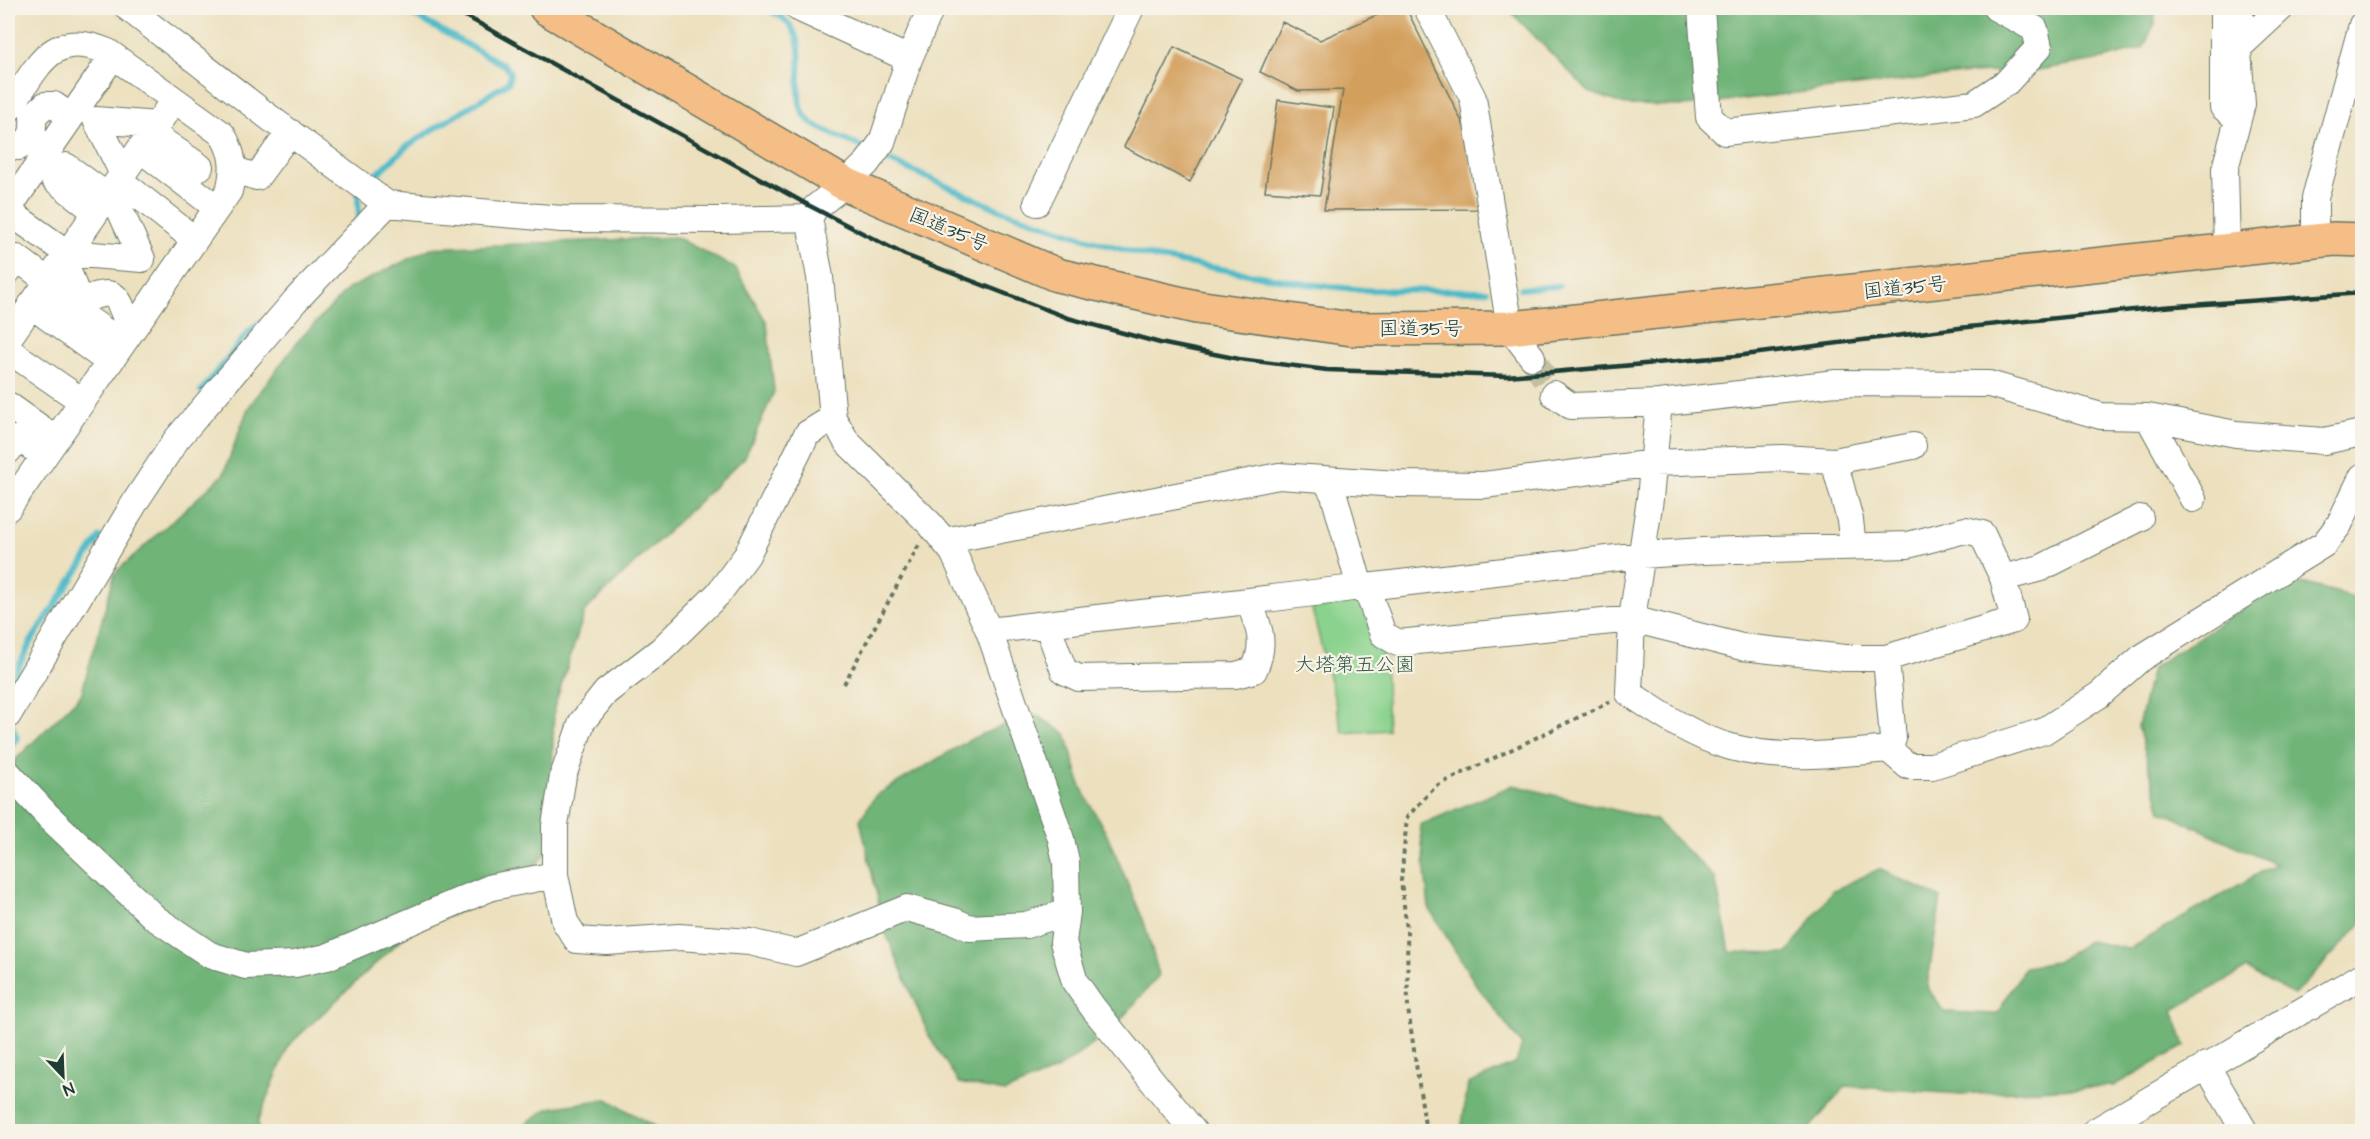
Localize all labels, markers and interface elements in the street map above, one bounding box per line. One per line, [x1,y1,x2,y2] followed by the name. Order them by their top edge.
[904,201,993,259] street label: 国道35号
[1862,270,1949,306] street label: 国道35号
[1379,315,1463,343] street label: 国道35号
[1295,651,1415,679] park label: 大塔第五公園
[33,1046,93,1106] north arrow
[60,1077,77,1101] text: N

